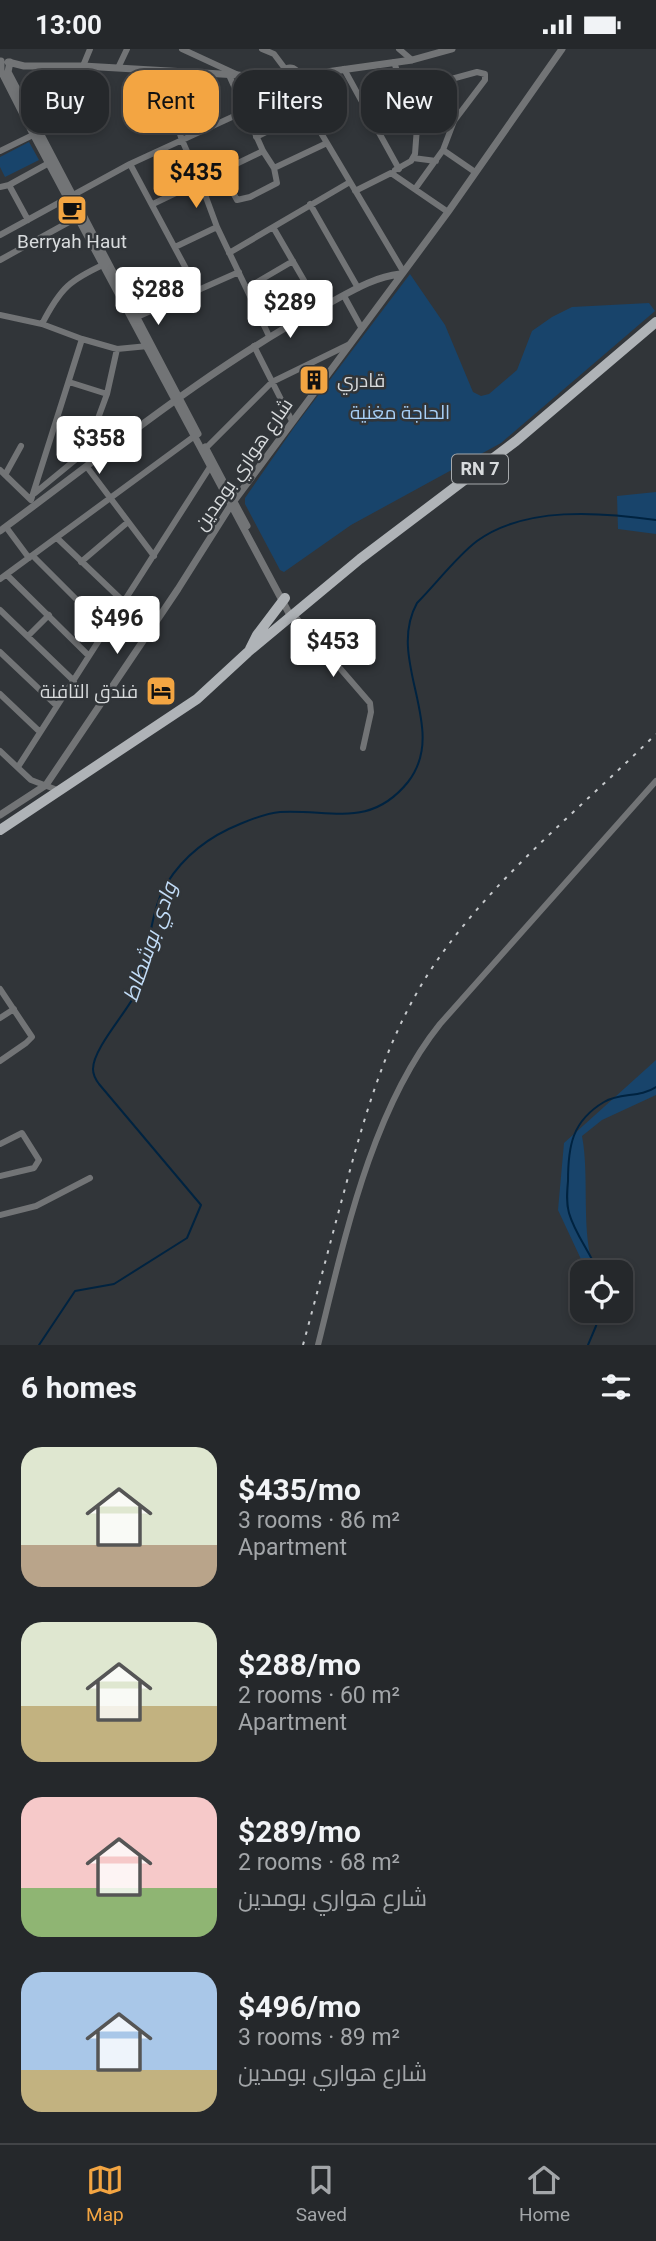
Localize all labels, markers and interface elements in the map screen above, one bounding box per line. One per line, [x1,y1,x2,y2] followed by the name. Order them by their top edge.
[35,10,102,40] text: 13:00
[21,70,109,133] chip: Buy
[123,70,219,133] chip: Rent
[233,70,347,133] chip: Filters
[361,70,457,133] chip: New
[155,151,237,210] pin: $435
[170,159,222,186] text: $435
[55,193,89,227] cafe icon: Berryah Haut
[17,230,127,253] place label: Berryah Haut
[117,267,199,327] pin: $288
[132,276,184,303] text: $288
[249,281,331,340] pin: $289
[264,289,316,316] text: $289
[297,363,331,397] building icon: قادري
[337,369,385,395] place label: قادري
[189,394,300,537] street label: شارع هواري بومدين
[350,401,450,424] park label: الحاجة مغنية
[58,417,140,476] pin: $358
[73,425,125,452] text: $358
[452,455,508,483] road number: RN 7
[76,597,158,656] pin: $496
[91,605,143,632] text: $496
[292,619,374,679] pin: $453
[307,628,359,655] text: $453
[144,674,178,708] hotel icon: فندق التافنة
[40,680,138,704] place label: فندق التافنة
[118,878,187,1006] water label: وادي بوشطاط
[570,1260,633,1323] map controls
[570,1260,633,1323] button: locate
[597,1368,635,1406] icon: filters
[21,1370,137,1405] text: 6 homes
[238,1472,361,1507] text: $435/mo
[77,1475,161,1559] icon: home
[238,1507,400,1534] text: 3 rooms · 86 m²
[238,1534,347,1561] text: Apartment
[238,1647,361,1682] text: $288/mo
[77,1650,161,1734] icon: home
[238,1682,400,1709] text: 2 rooms · 60 m²
[238,1709,347,1736] text: Apartment
[238,1814,361,1849] text: $289/mo
[77,1825,161,1909] icon: home
[238,1849,400,1876] text: 2 rooms · 68 m²
[238,1885,427,1912] text: شارع هواري بومدين
[238,1989,361,2024] text: $496/mo
[77,2000,161,2084] icon: home
[238,2024,400,2051] text: 3 rooms · 89 m²
[238,2060,427,2087] text: شارع هواري بومدين
[86,2161,124,2226] tab: Map
[296,2161,347,2226] tab: Saved
[519,2161,570,2226] tab: Home

